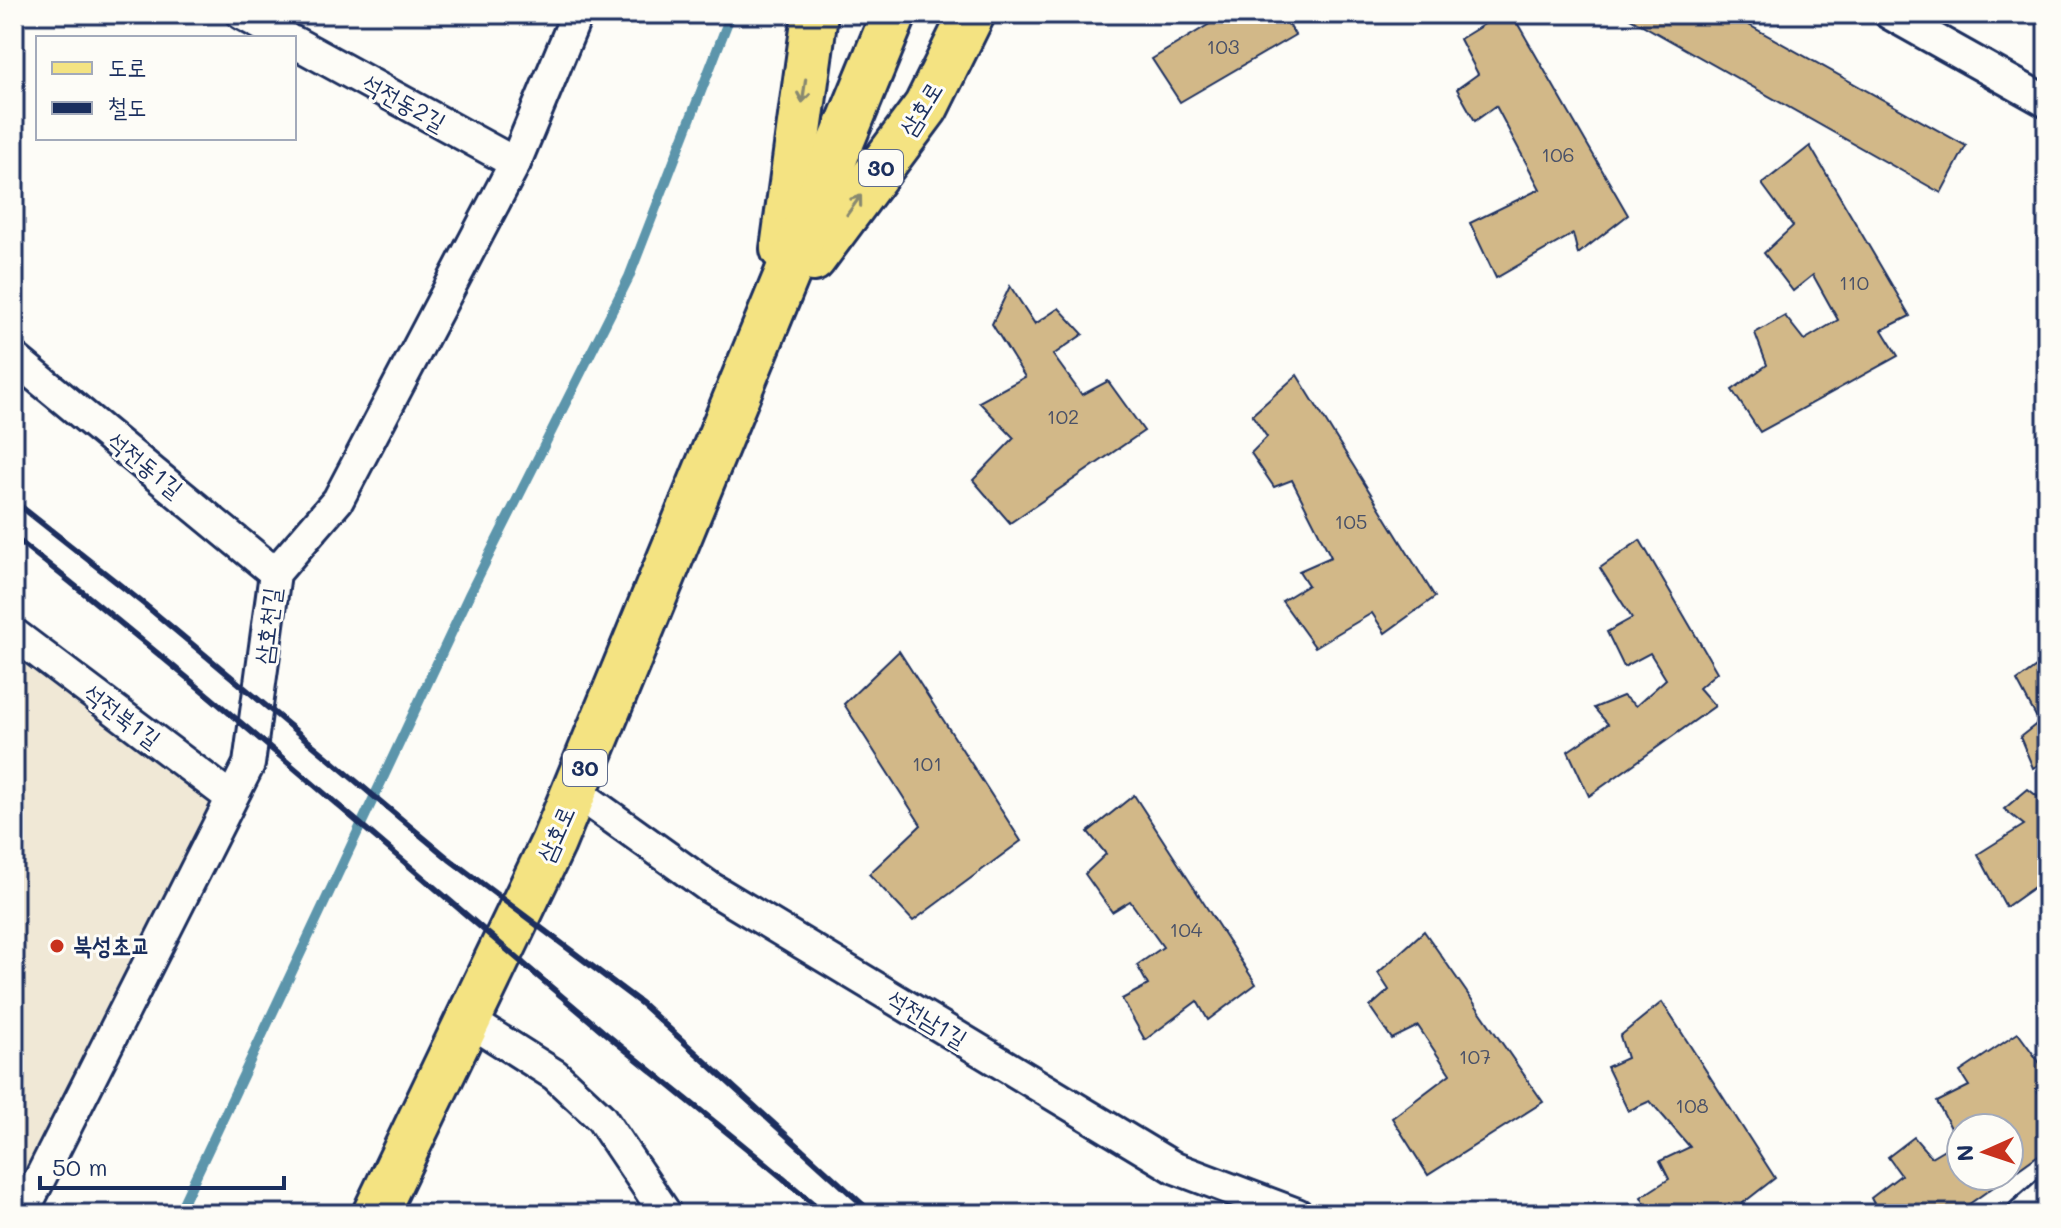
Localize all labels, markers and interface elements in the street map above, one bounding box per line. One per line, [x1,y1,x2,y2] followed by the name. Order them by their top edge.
[1207,33,1240,59] house number: 103
[36,36,296,140] legend
[108,51,147,82] text: 도로
[358,66,452,137] street label: 석전동2길
[891,75,948,141] street label: 삼호로
[796,78,811,103] one-way arrow
[108,91,147,122] text: 철도
[1541,141,1575,167] house number: 106
[859,150,903,186] road number: 30
[845,195,862,216] one-way arrow
[1839,269,1869,295] house number: 110
[1047,403,1079,429] house number: 102
[102,424,190,504] street label: 석전동1길
[1335,508,1367,534] house number: 105
[246,586,287,666] street label: 삼호천길
[78,676,167,754] street label: 석전북1길
[563,750,607,786] road number: 30
[912,750,942,776] house number: 101
[529,801,581,866] street label: 삼호로
[1169,916,1203,942] house number: 104
[73,929,150,960] place label: 북성초교
[48,937,66,955] marker: 북성초교
[882,982,973,1054] street label: 석전남1길
[1459,1043,1491,1069] house number: 107
[1675,1092,1709,1118] house number: 108
[1945,1112,2025,1192] north arrow
[40,1140,284,1190] scale bar
[1950,1144,1979,1162] text: N
[52,1151,108,1182] text: 50 m

